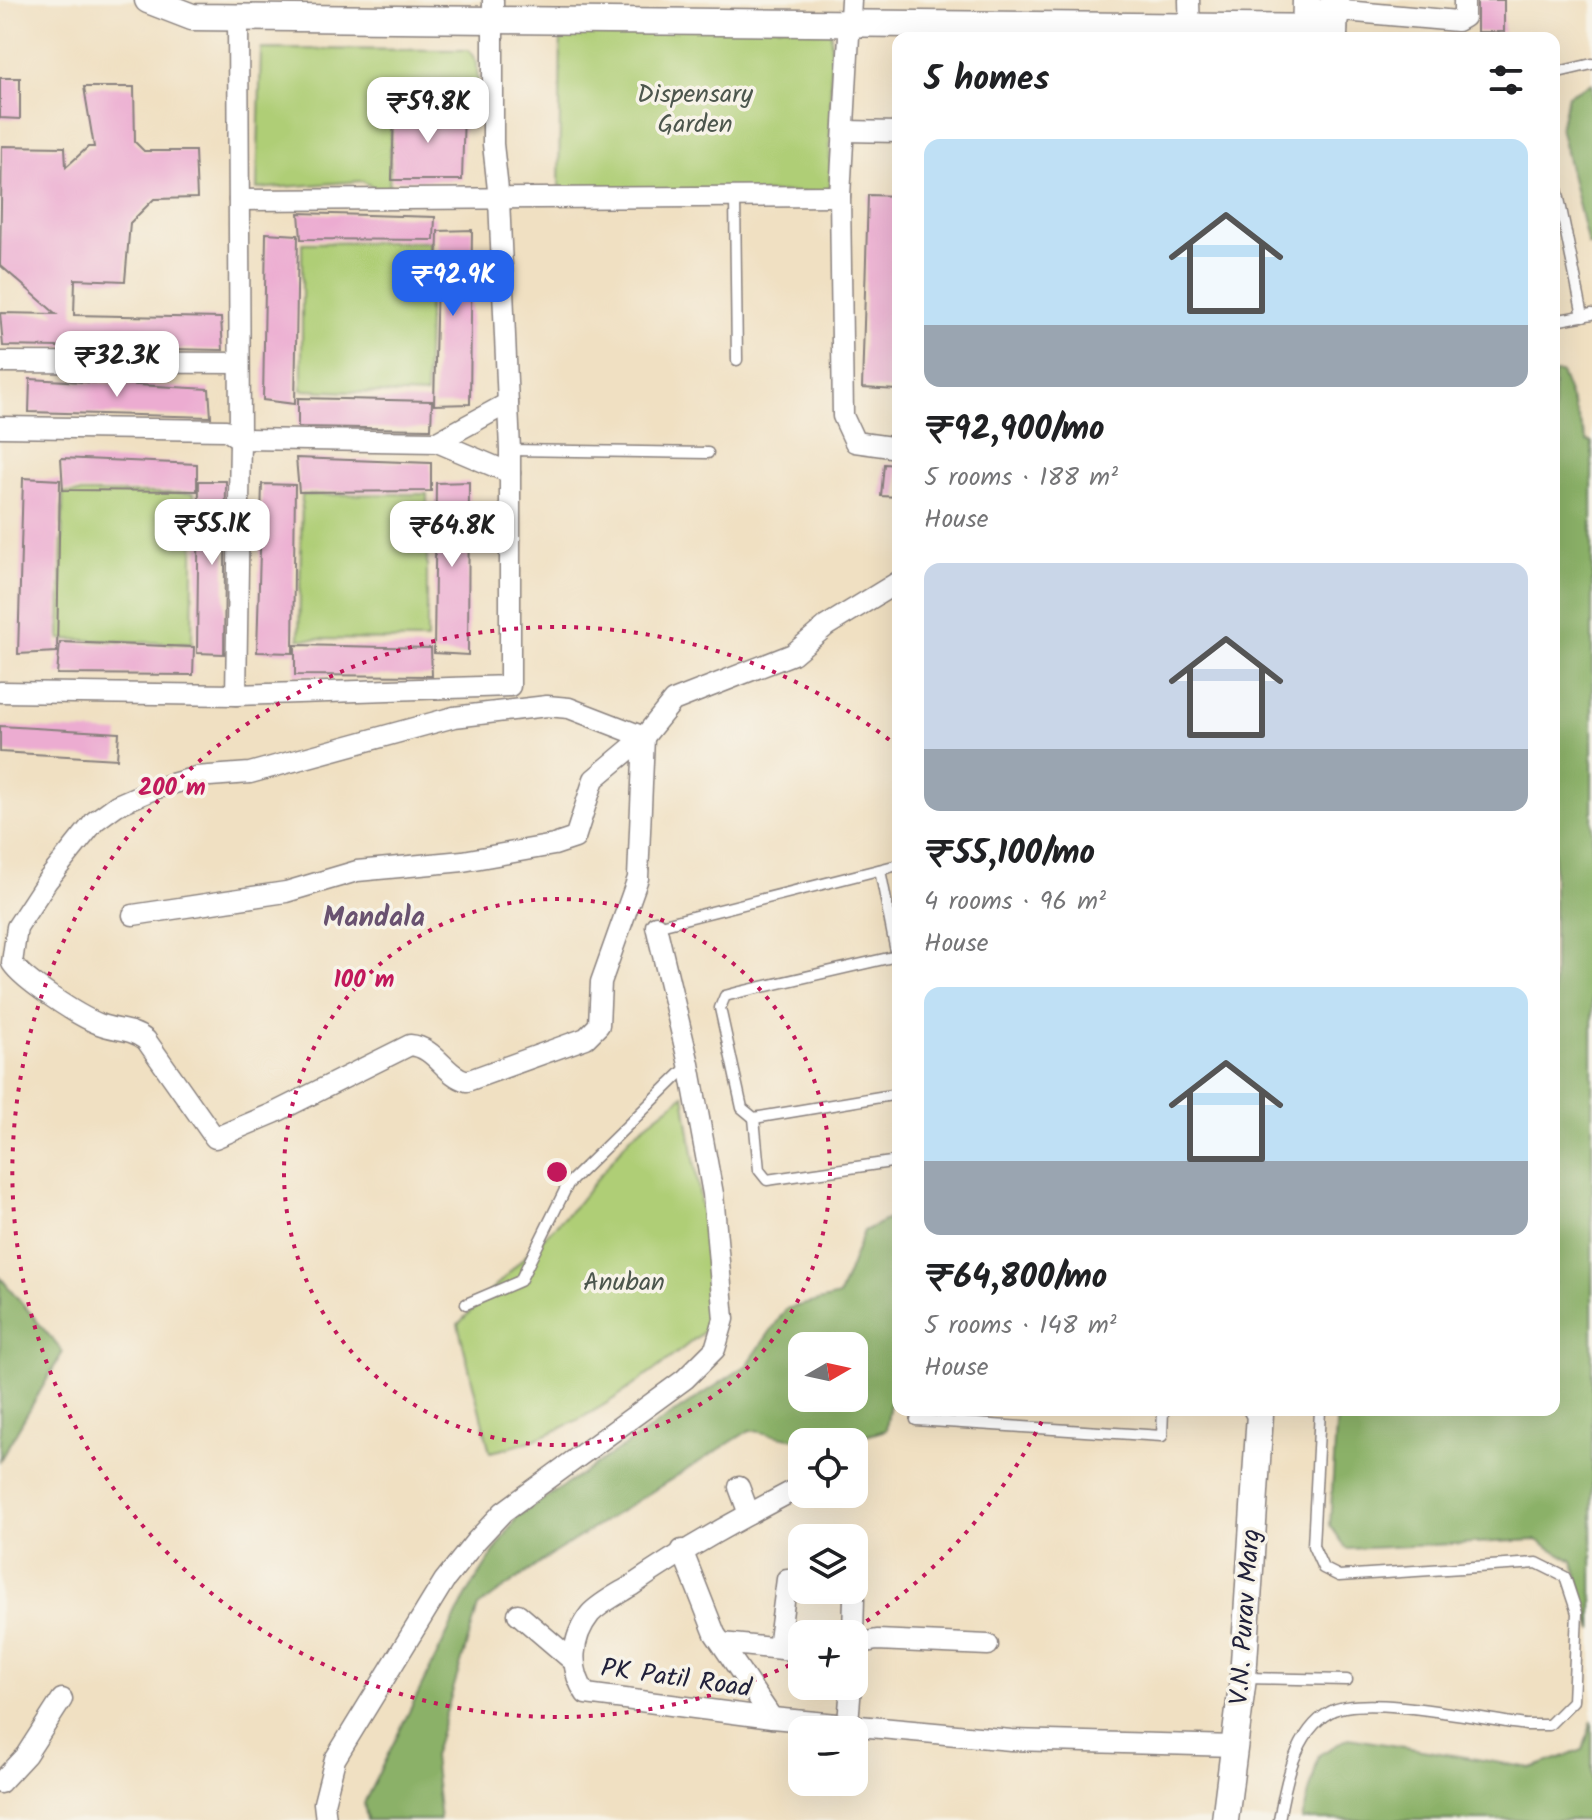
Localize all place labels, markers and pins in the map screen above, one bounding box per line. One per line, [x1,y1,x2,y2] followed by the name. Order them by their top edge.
[363,77,493,145] pin: ₹59.8K
[388,250,518,318] pin: ₹92.9K
[52,331,182,399] pin: ₹32.3K
[147,499,277,567] pin: ₹55.1K
[387,501,517,569] pin: ₹64.8K
[543,1158,571,1186] centre of rings

